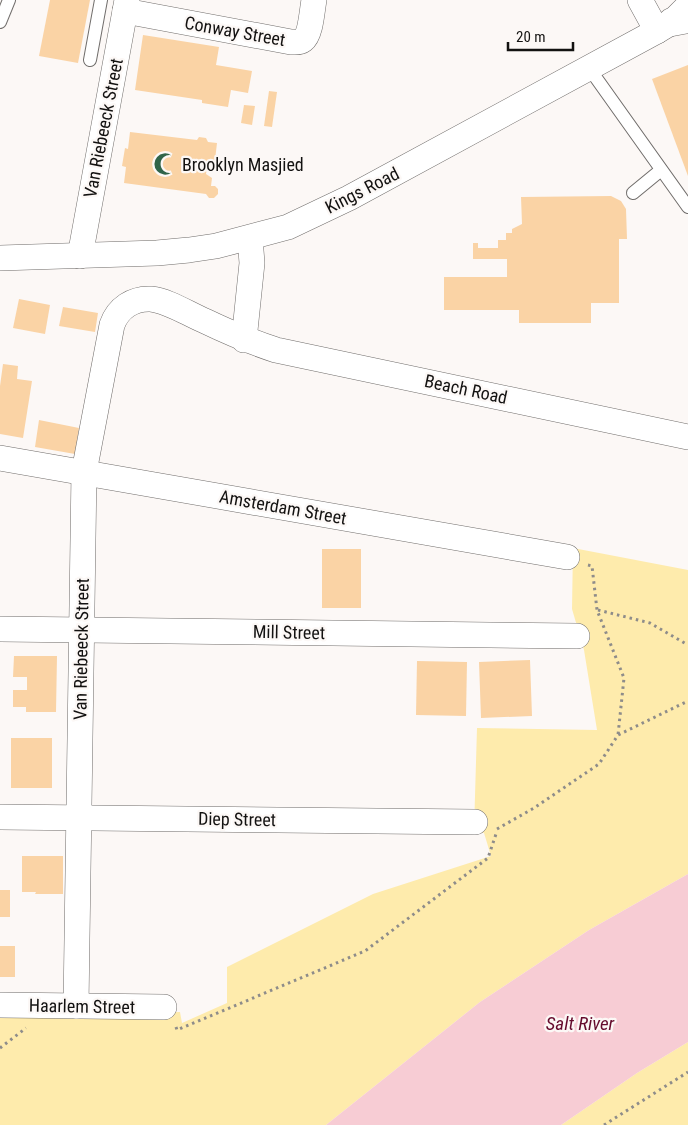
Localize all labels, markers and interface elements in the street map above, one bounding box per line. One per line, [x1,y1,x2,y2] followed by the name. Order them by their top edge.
[183,12,287,50] street label: Conway Street
[508,20,573,52] scale bar
[516,28,546,46] text: 20 m
[79,56,127,200] street label: Van Riebeeck Street
[152,151,178,177] mosque icon: Brooklyn Masjied
[182,154,304,175] place label: Brooklyn Masjied
[322,162,402,218] street label: Kings Road
[423,370,509,408] street label: Beach Road
[218,485,348,529] street label: Amsterdam Street
[69,578,93,720] street label: Van Riebeeck Street
[253,621,325,643] street label: Mill Street
[198,808,276,830] street label: Diep Street
[29,995,135,1017] street label: Haarlem Street
[546,1012,615,1035] water label: Salt River

